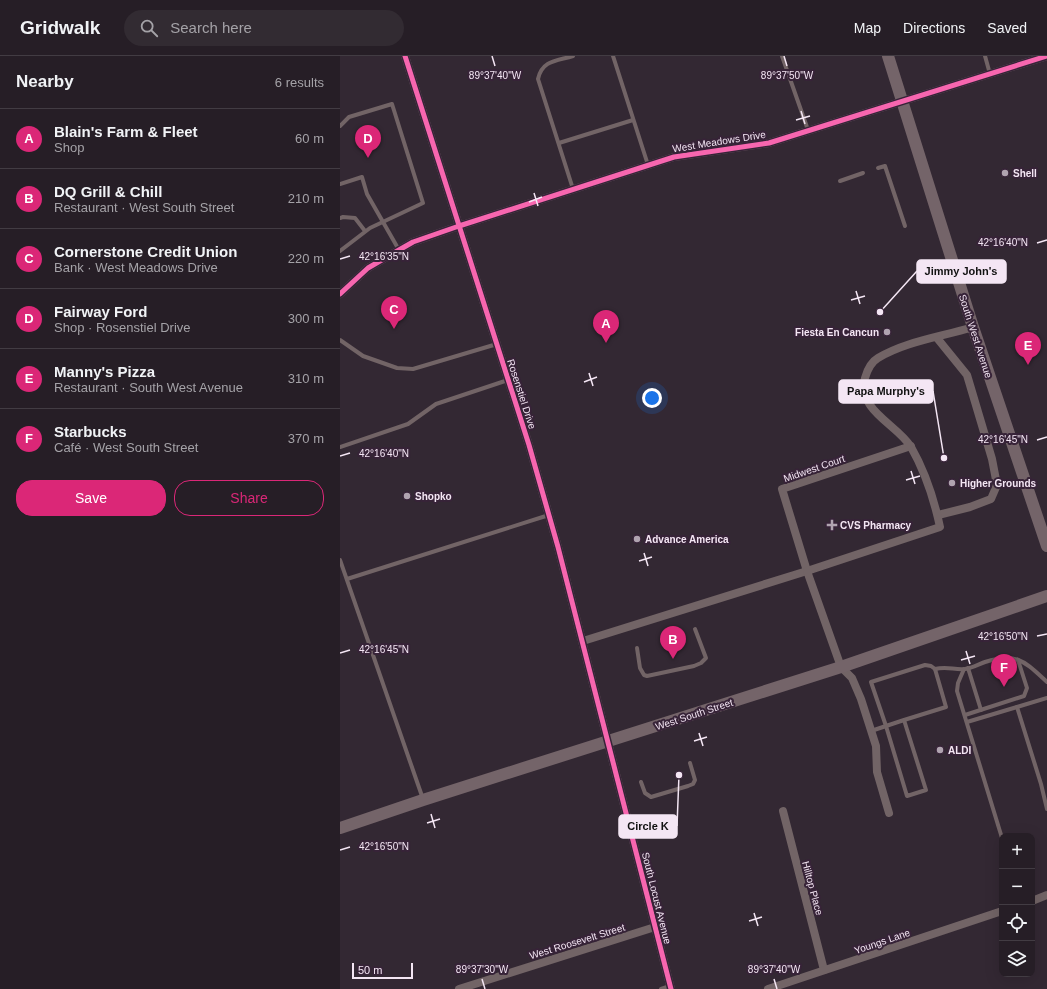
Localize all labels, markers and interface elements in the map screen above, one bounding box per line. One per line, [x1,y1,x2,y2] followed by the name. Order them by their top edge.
[124,10,404,46] search box
[20,17,100,38] text: Gridwalk
[138,17,160,39] icon: search
[170,19,252,36] text: Search here
[854,20,881,36] text: Map
[903,20,965,36] text: Directions
[987,20,1027,36] text: Saved
[469,70,522,81] text: 89°37'40"W
[761,70,814,81] text: 89°37'50"W
[16,72,74,91] text: Nearby
[275,75,324,90] text: 6 results
[54,123,198,140] text: Blain's Farm & Fleet
[355,125,381,158] pin: D
[672,129,767,154] street label: West Meadows Drive
[24,131,34,146] text: A
[295,131,324,146] text: 60 m
[54,140,84,155] text: Shop
[1000,168,1010,178] marker: Shell
[1013,168,1037,179] place label: Shell
[54,183,162,200] text: DQ Grill & Chill
[24,191,34,206] text: B
[288,191,324,206] text: 210 m
[54,200,234,215] text: Restaurant · West South Street
[978,237,1028,248] text: 42°16'40"N
[54,243,237,260] text: Cornerstone Credit Union
[24,251,34,266] text: C
[288,251,324,266] text: 220 m
[359,251,409,262] text: 42°16'35"N
[54,260,218,275] text: Bank · West Meadows Drive
[917,260,1006,283] callout: Jimmy John's
[925,265,997,277] text: Jimmy John's
[957,293,994,380] street label: South West Avenue
[381,296,407,329] pin: C
[54,303,147,320] text: Fairway Ford
[593,310,619,343] pin: A
[24,311,34,326] text: D
[288,311,324,326] text: 300 m
[54,320,191,335] text: Shop · Rosenstiel Drive
[795,327,879,338] place label: Fiesta En Cancun
[882,327,892,337] marker: Fiesta En Cancun
[1015,332,1041,365] pin: E
[505,358,538,431] street label: Rosenstiel Drive
[54,363,155,380] text: Manny's Pizza
[25,371,33,386] text: E
[288,371,324,386] text: 310 m
[54,380,243,395] text: Restaurant · South West Avenue
[839,380,933,403] callout: Papa Murphy's
[847,385,925,397] text: Papa Murphy's
[642,388,662,408] your location
[54,423,127,440] text: Starbucks
[25,431,33,446] text: F
[288,431,324,446] text: 370 m
[978,434,1028,445] text: 42°16'45"N
[54,440,198,455] text: Café · West South Street
[359,448,409,459] text: 42°16'40"N
[782,453,846,484] street label: Midwest Court
[947,478,957,488] marker: Higher Grounds
[960,478,1037,489] place label: Higher Grounds
[16,480,166,516] button: Save
[174,480,324,516] button: Share
[402,491,412,501] marker: Shopko
[415,491,452,502] place label: Shopko
[827,520,837,530] marker: CVS Pharmacy
[840,520,912,531] place label: CVS Pharmacy
[632,534,642,544] marker: Advance America
[645,534,729,545] place label: Advance America
[660,626,686,659] pin: B
[978,631,1028,642] text: 42°16'50"N
[359,644,409,655] text: 42°16'45"N
[991,654,1017,687] pin: F
[654,697,735,732] street label: West South Street
[935,745,945,755] marker: ALDI
[948,745,972,756] place label: ALDI
[619,815,677,838] callout: Circle K
[627,820,669,832] text: Circle K
[999,833,1035,977] map controls
[999,833,1035,869] button: +
[359,841,409,852] text: 42°16'50"N
[640,851,673,946] street label: South Locust Avenue
[800,860,825,917] street label: Hilltop Place
[999,869,1035,905] button: −
[999,905,1035,941] button: locate
[528,922,626,961] street label: West Roosevelt Street
[853,927,912,956] street label: Youngs Lane
[999,941,1035,977] button: layers
[352,961,413,980] scale bar
[358,964,382,976] text: 50 m
[456,964,509,975] text: 89°37'30"W
[748,964,801,975] text: 89°37'40"W

